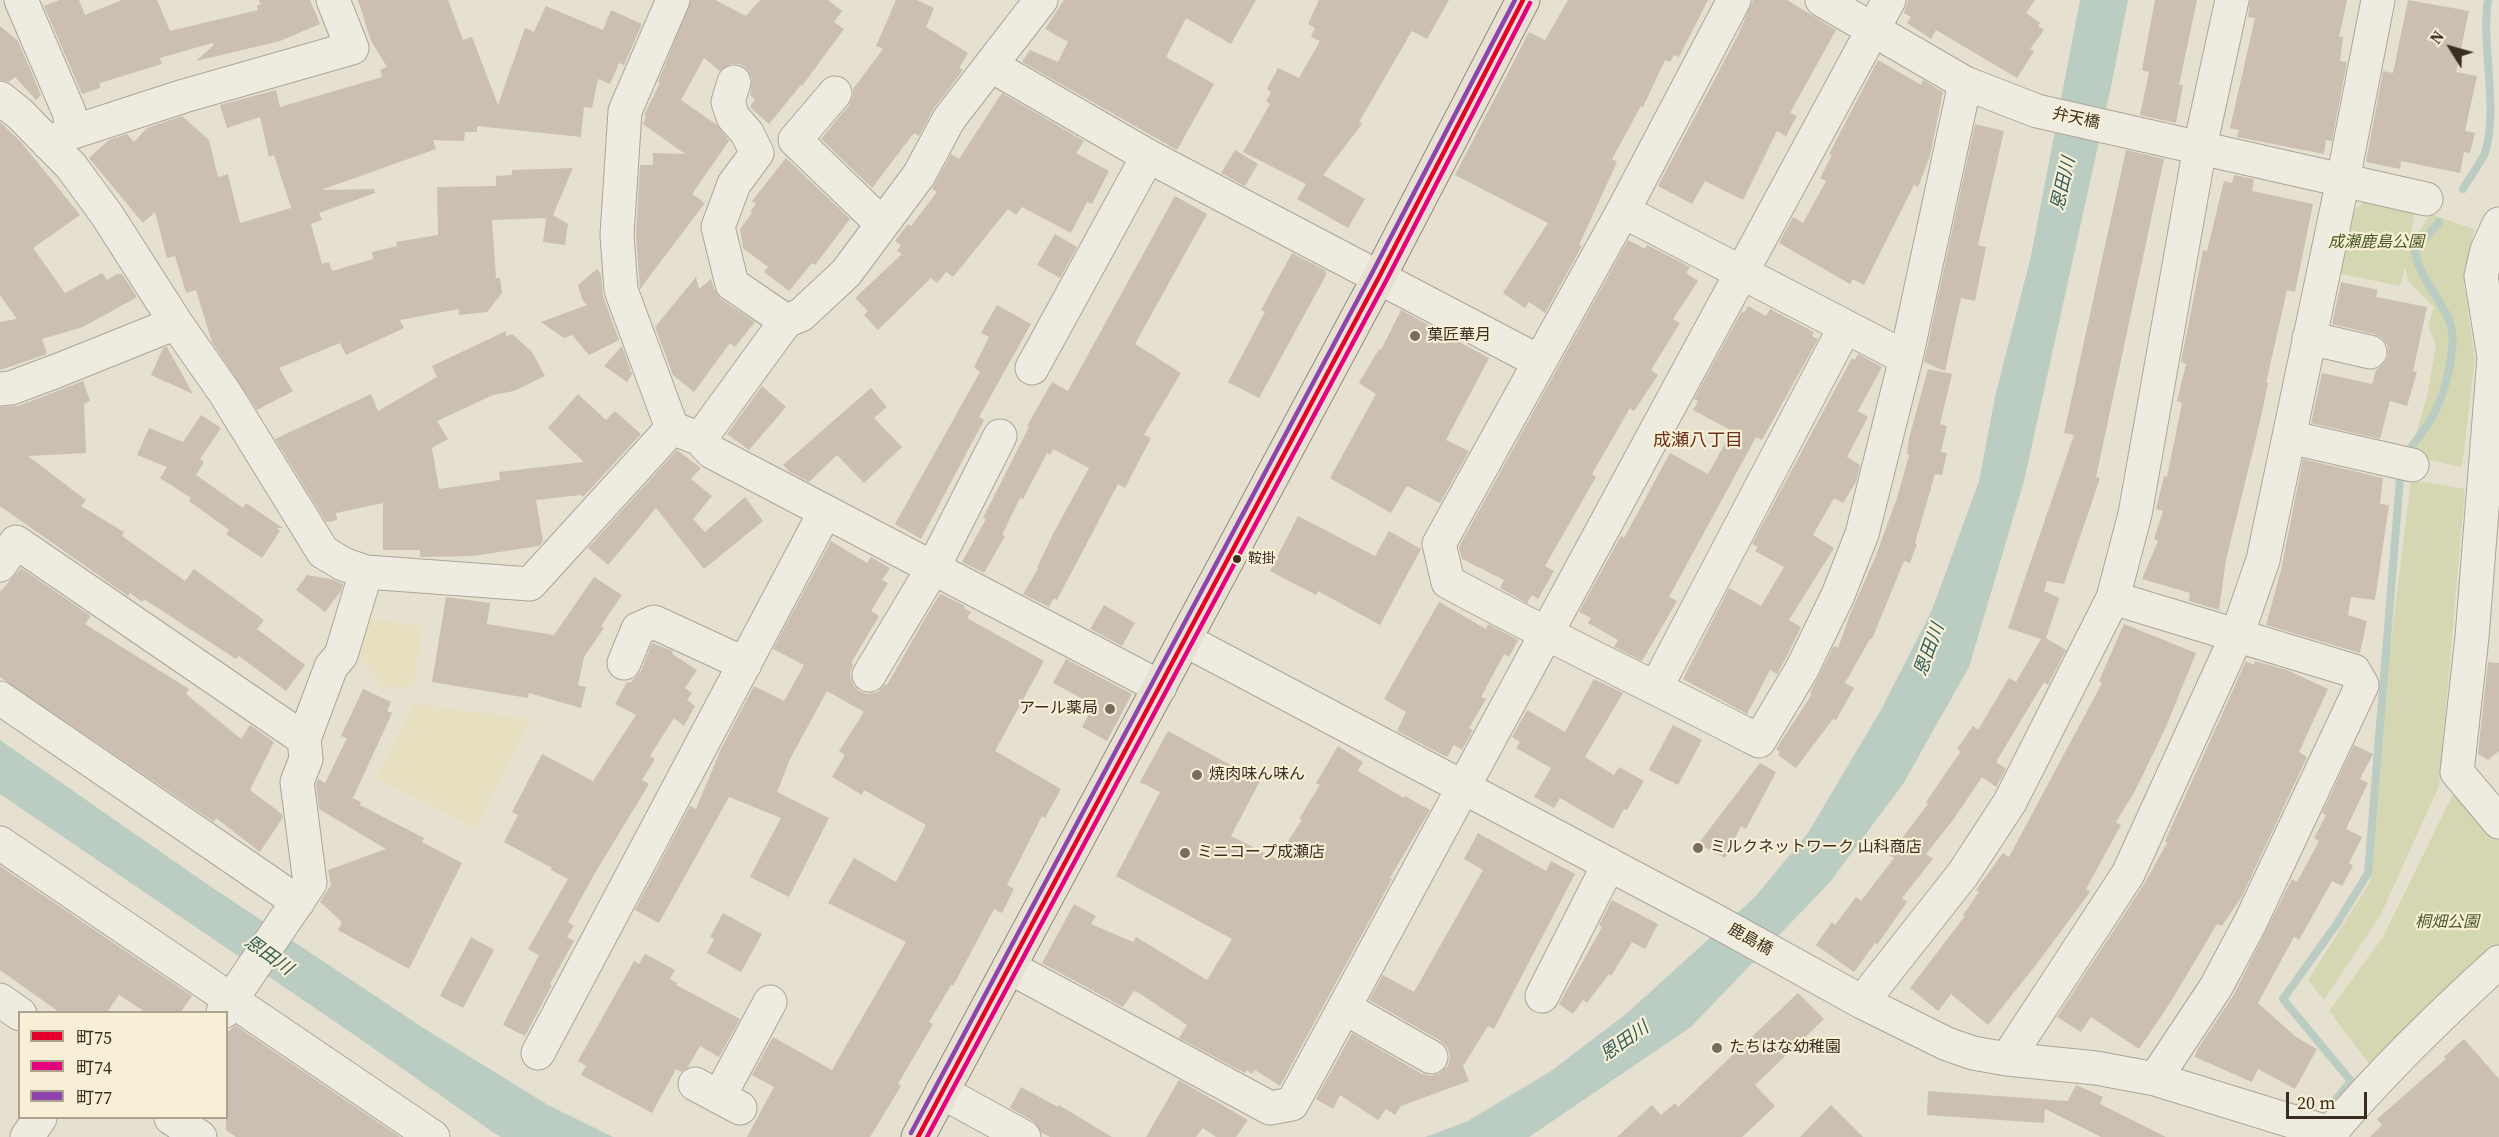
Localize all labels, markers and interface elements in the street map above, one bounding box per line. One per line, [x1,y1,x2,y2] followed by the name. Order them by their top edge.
[2421,18,2481,78] north arrow
[2424,26,2449,48] text: N
[2051,105,2101,133] street label: 弁天橋
[2047,155,2081,213] water label: 恩田川
[2328,233,2424,253] park label: 成瀬鹿島公園
[1427,326,1491,346] place label: 菓匠華月
[1408,329,1422,343] marker: 菓匠華月
[1653,430,1743,452] district label: 成瀬八丁目
[1248,551,1276,567] place label: 鞍掛
[1231,553,1243,565] marker: 鞍掛
[1911,621,1949,679] water label: 恩田川
[1019,699,1098,719] place label: アール薬局
[1103,702,1117,716] marker: アール薬局
[1209,765,1305,785] place label: 焼肉味ん味ん
[1190,768,1204,782] marker: 焼肉味ん味ん
[1710,838,1922,858] place label: ミルクネットワーク 山科商店
[1691,841,1705,855] marker: ミルクネットワーク 山科商店
[1197,843,1325,863] place label: ミニコープ成瀬店
[1178,846,1192,860] marker: ミニコープ成瀬店
[2415,913,2479,933] park label: 桐畑公園
[1724,920,1776,960] street label: 鹿島橋
[240,932,296,980] water label: 恩田川
[18,1011,228,1119] legend
[1597,1018,1653,1066] water label: 恩田川
[76,1025,112,1050] text: 町75
[1729,1038,1841,1058] place label: たちはな幼稚園
[1710,1041,1724,1055] marker: たちはな幼稚園
[76,1055,112,1080] text: 町74
[2289,1080,2370,1118] scale bar
[76,1085,112,1110] text: 町77
[2297,1090,2335,1115] text: 20 m

